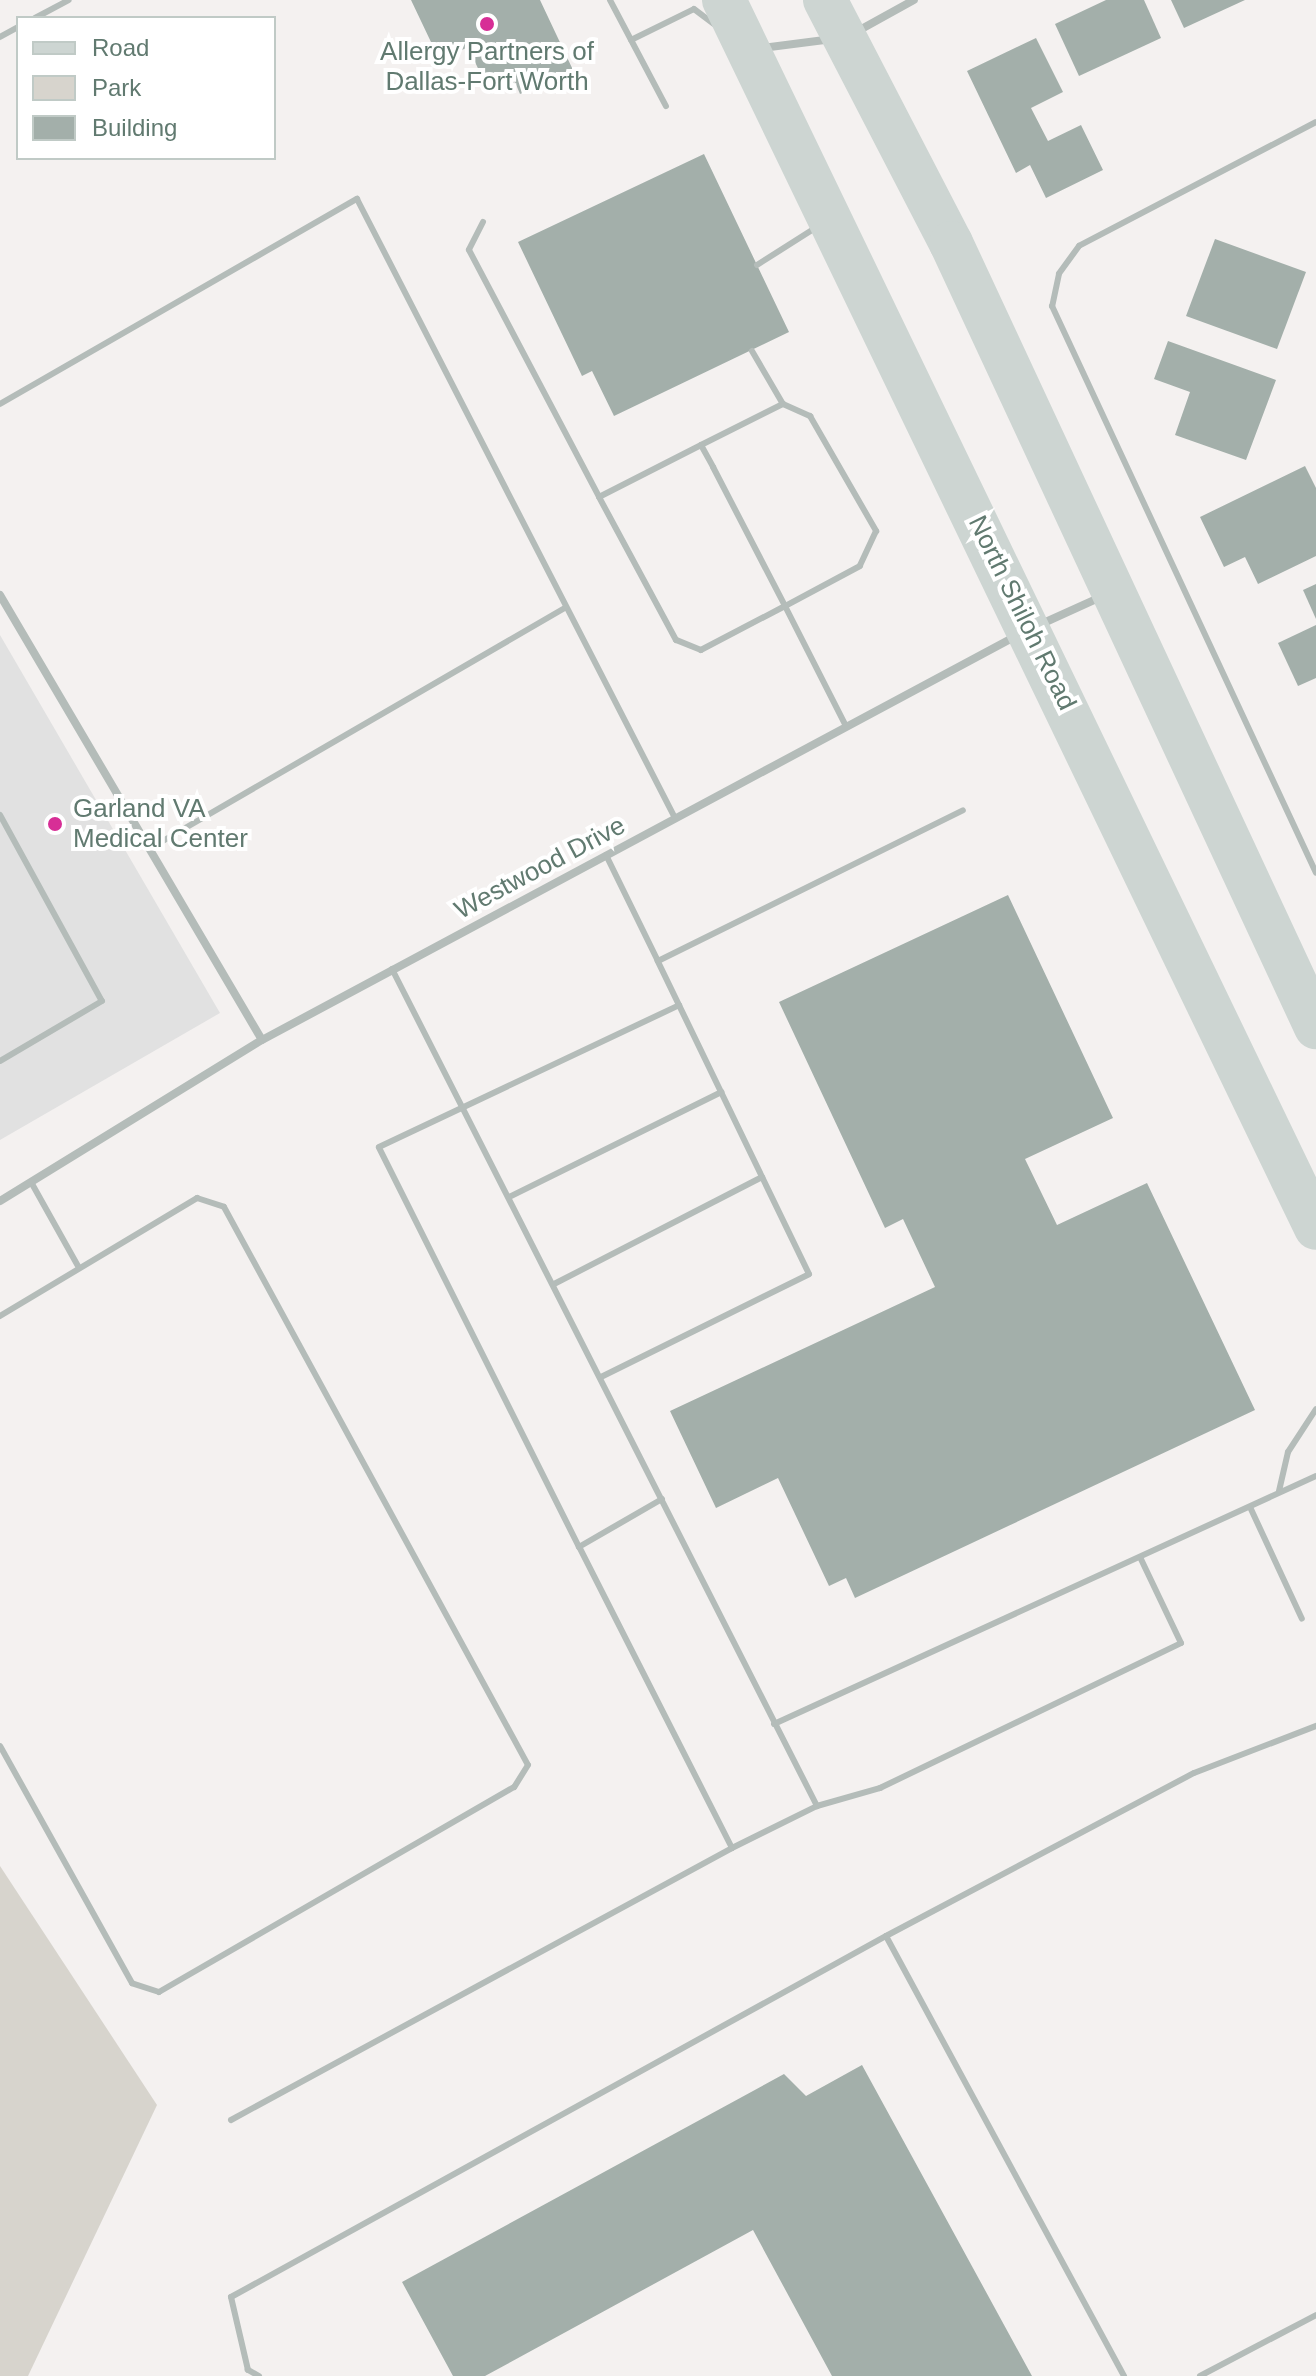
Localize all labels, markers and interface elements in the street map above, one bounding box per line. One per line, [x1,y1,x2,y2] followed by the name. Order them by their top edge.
[478,15,496,33] marker: Allergy Partners of Dallas-Fort Worth
[16,16,276,160] legend
[92,34,149,61] text: Road
[380,36,594,98] place label: Allergy Partners of Dallas-Fort Worth
[92,74,141,101] text: Park
[92,114,177,141] text: Building
[961,511,1083,715] street label: North Shiloh Road
[73,793,248,854] place label: Garland VA Medical Center
[449,810,631,926] street label: Westwood Drive
[44,813,66,835] marker: Garland VA Medical Center

